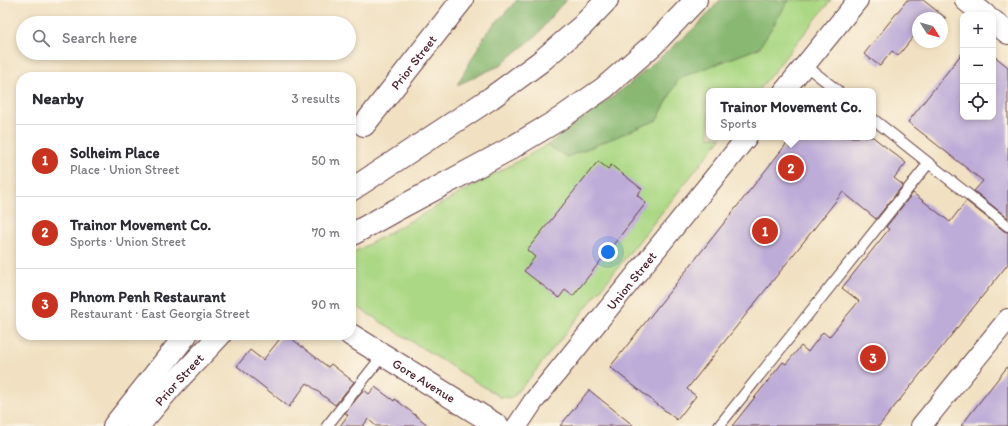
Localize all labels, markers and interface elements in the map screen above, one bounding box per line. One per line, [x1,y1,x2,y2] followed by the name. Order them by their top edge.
[912,12,948,48] north arrow
[960,12,996,120] map controls
[960,12,996,48] button: +
[16,16,356,60] search box
[30,27,52,49] icon: search
[62,29,137,47] text: Search here
[388,32,440,93] street label: Prior Street
[960,48,996,84] button: −
[960,84,996,120] button: locate
[32,88,84,108] text: Nearby
[706,88,876,140] popup
[291,91,340,106] text: 3 results
[720,98,862,116] text: Trainor Movement Co.
[720,116,757,131] text: Sports
[70,144,160,162] text: Solheim Place
[42,153,48,168] text: 1
[311,153,340,168] text: 50 m
[778,153,804,183] pin: 2
[70,162,179,177] text: Place · Union Street
[70,216,211,234] text: Trainor Movement Co.
[752,216,778,246] pin: 1
[42,225,48,240] text: 2
[312,225,340,240] text: 70 m
[70,234,186,249] text: Sports · Union Street
[598,242,618,262] your location
[604,249,660,313] street label: Union Street
[70,288,226,306] text: Phnom Penh Restaurant
[41,297,49,312] text: 3
[311,297,340,312] text: 90 m
[70,306,250,321] text: Restaurant · East Georgia Street
[860,343,886,373] pin: 3
[152,350,207,409] street label: Prior Street
[390,356,458,406] street label: Gore Avenue

